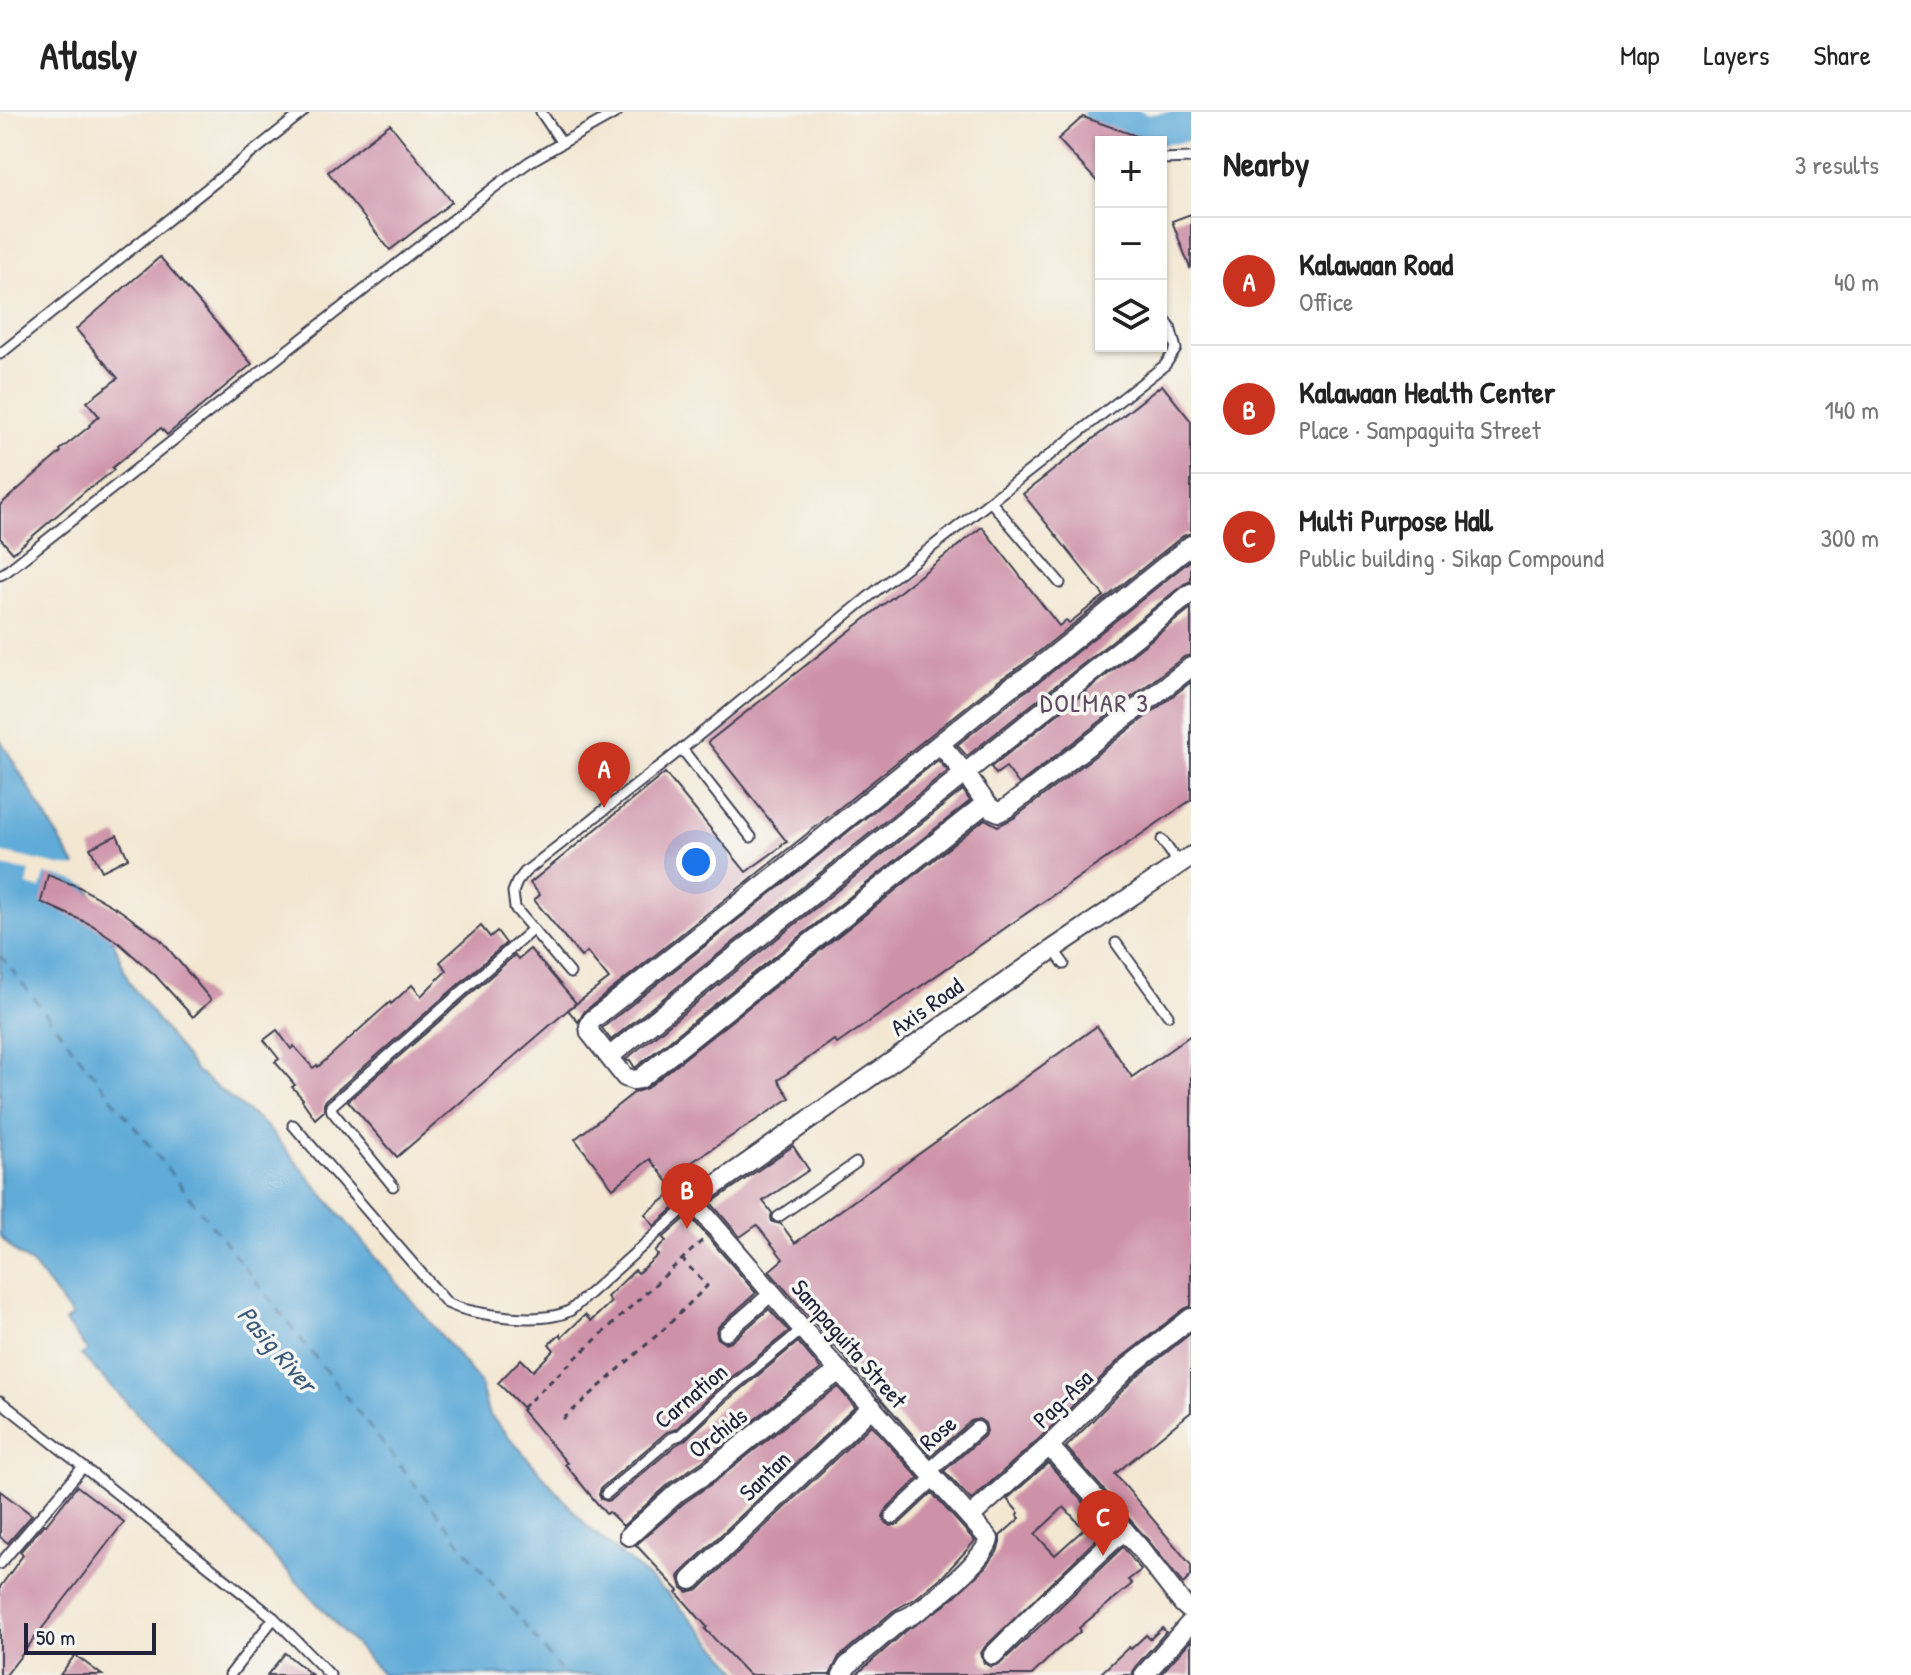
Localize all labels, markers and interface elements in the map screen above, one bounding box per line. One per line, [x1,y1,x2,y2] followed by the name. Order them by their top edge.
[40,29,137,81] text: Atlasly
[1620,36,1660,74] text: Map
[1704,36,1769,74] text: Layers
[1813,36,1871,74] text: Share
[1095,136,1167,352] map controls
[1095,136,1167,208] button: +
[1223,141,1309,187] text: Nearby
[1795,147,1879,182] text: 3 results
[1095,208,1167,280] button: −
[1299,244,1453,284] text: Kalawaan Road
[1243,264,1255,299] text: A
[1834,264,1879,299] text: 40 m
[1095,280,1167,352] button: layers
[1299,284,1353,319] text: Office
[1299,372,1555,412] text: Kalawaan Health Center
[1242,392,1256,427] text: B
[1825,392,1879,427] text: 140 m
[1299,412,1541,447] text: Place · Sampaguita Street
[1299,500,1493,540] text: Multi Purpose Hall
[1242,520,1256,555] text: C
[1820,520,1879,555] text: 300 m
[1299,540,1604,575] text: Public building · Sikap Compound
[1040,685,1150,720] district label: DOLMAR 3
[578,742,630,808] pin: A
[676,842,716,882] your location
[884,970,969,1043] street label: Axis Road
[661,1163,713,1229] pin: B
[785,1272,915,1415] street label: Sampaguita Street
[229,1298,327,1402] water label: Pasig River
[647,1355,734,1435] street label: Carnation
[1025,1362,1099,1435] street label: Pag-Asa
[682,1399,753,1465] street label: Orchids
[912,1407,963,1457] street label: Rose
[732,1443,797,1508] street label: Santan
[1077,1490,1129,1556] pin: C
[24,1619,156,1655] scale bar
[36,1622,75,1652] text: 50 m

